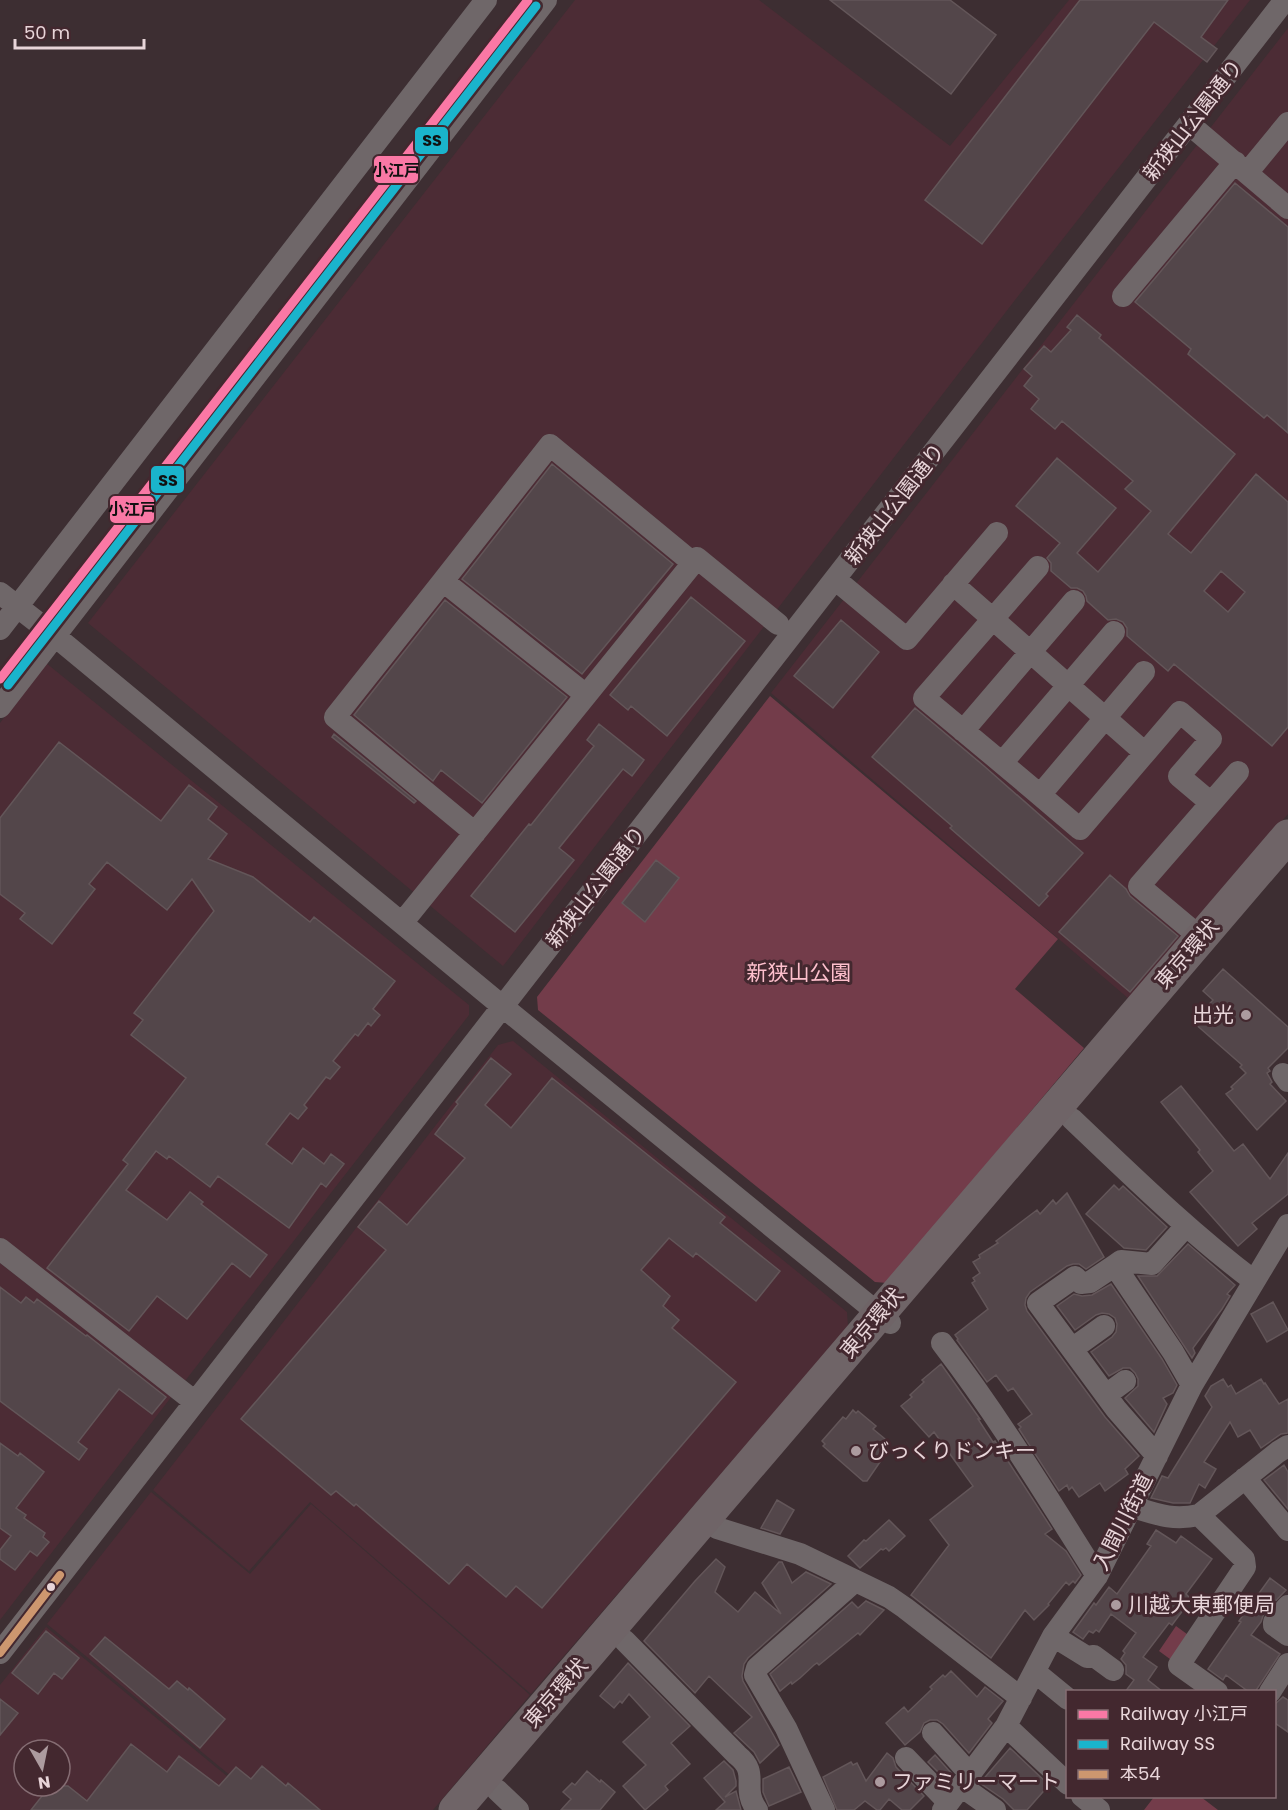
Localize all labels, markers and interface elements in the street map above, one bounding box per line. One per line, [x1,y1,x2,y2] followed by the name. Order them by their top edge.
[15,12,144,50] scale bar
[24,20,70,45] text: 50 m
[1136,53,1249,187] street label: 新狭山公園通り
[414,126,449,155] line badge: SS
[422,129,442,152] text: SS
[373,155,419,184] line badge: 小江戸
[372,159,420,182] text: 小江戸
[838,437,951,571] street label: 新狭山公園通り
[150,465,185,494] line badge: SS
[158,469,178,492] text: SS
[109,495,155,524] line badge: 小江戸
[108,498,156,521] text: 小江戸
[539,820,652,954] street label: 新狭山公園通り
[1148,912,1225,995] street label: 東京環状
[747,958,852,987] park label: 新狭山公園
[1192,1000,1234,1029] place label: 出光
[1239,1008,1253,1022] marker: 出光
[834,1281,910,1364] street label: 東京環状
[868,1436,1036,1465] place label: びっくりドンキー
[849,1444,863,1458] marker: びっくりドンキー
[1086,1468,1159,1575] street label: 入間川街道
[45,1581,57,1593] unlabelled marker
[1128,1590,1275,1619] place label: 川越大東郵便局
[1109,1598,1123,1612] marker: 川越大東郵便局
[517,1651,594,1734] street label: 東京環状
[1066,1690,1276,1798] legend
[1120,1701,1248,1726] text: Railway 小江戸
[1120,1731,1215,1756] text: Railway SS
[12,1738,72,1798] north arrow
[1120,1761,1161,1786] text: 本54
[892,1767,1060,1796] place label: ファミリーマート
[37,1770,52,1795] text: N
[873,1775,887,1789] marker: ファミリーマート

